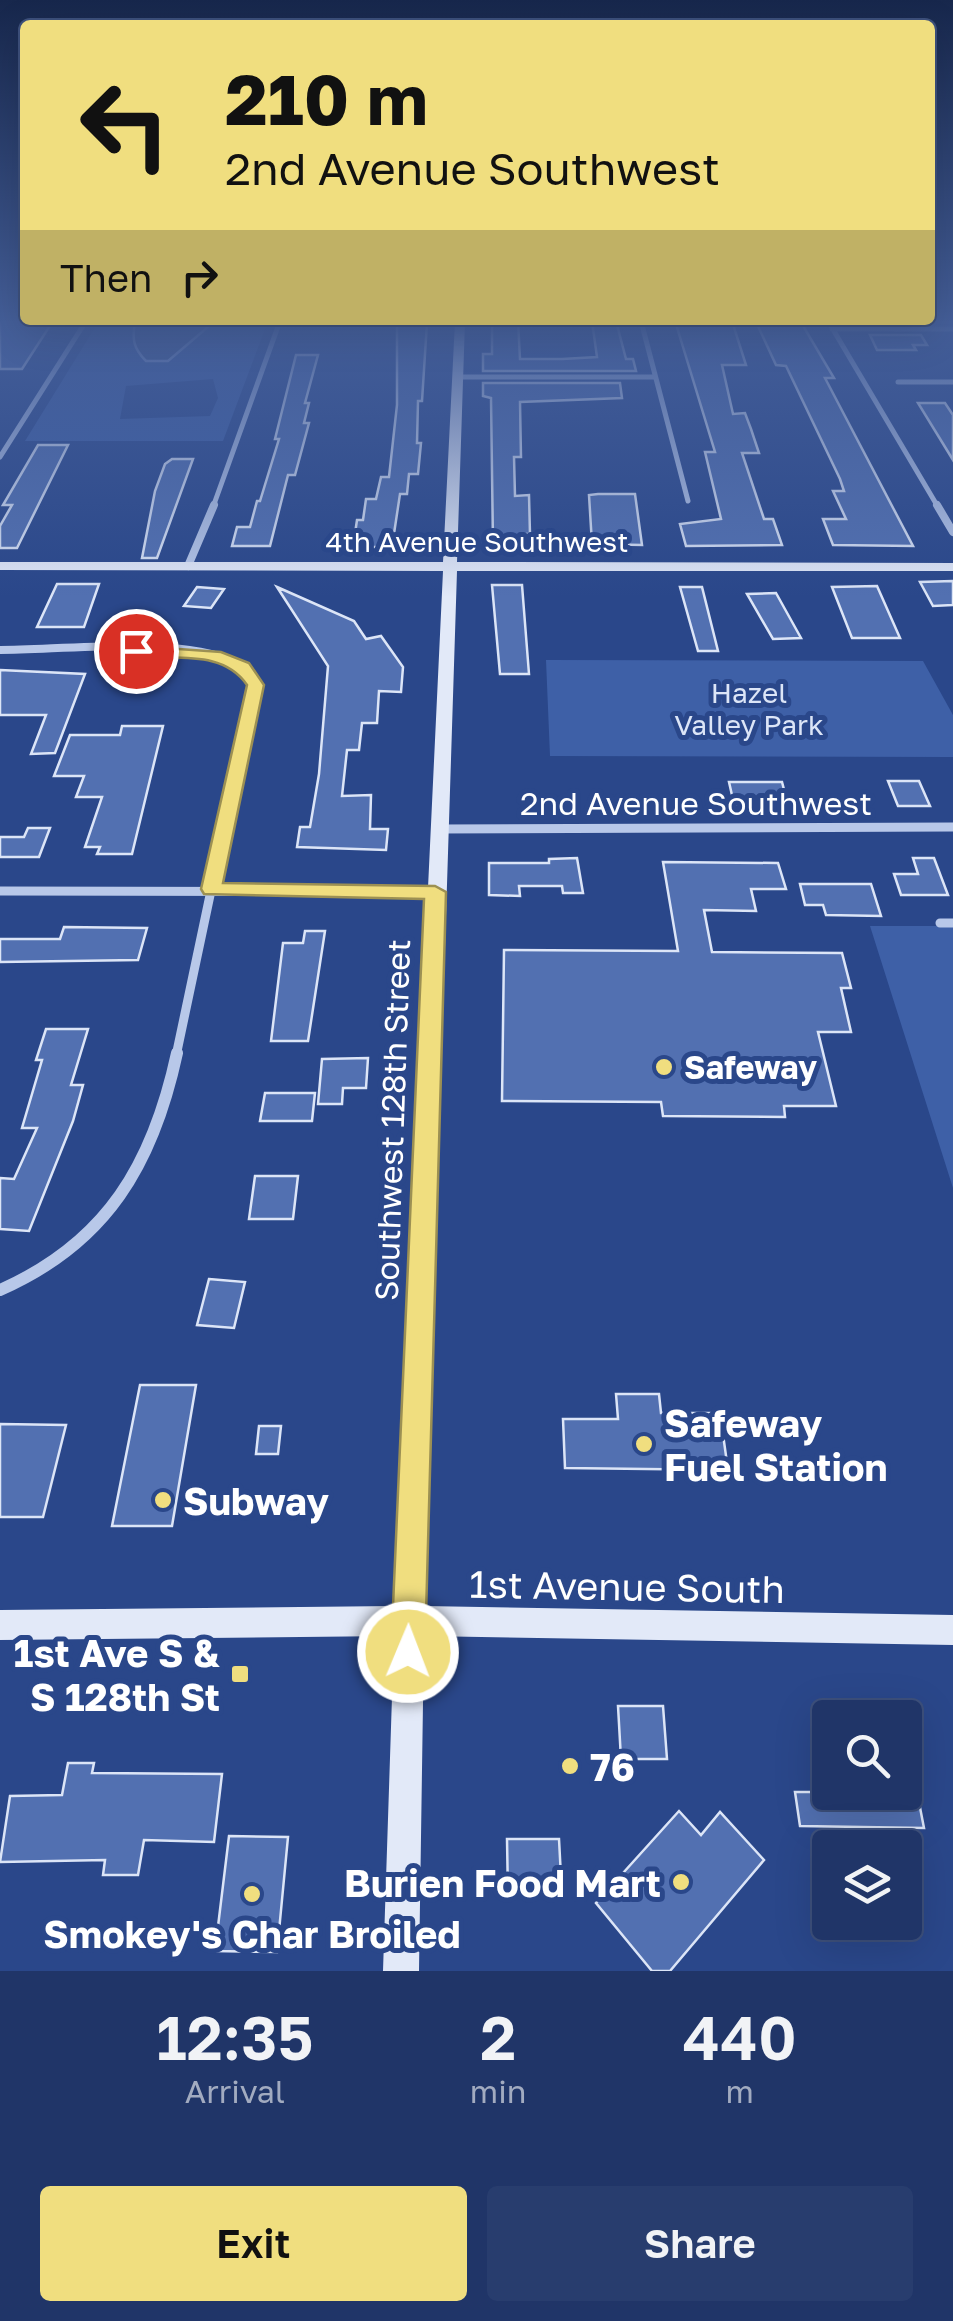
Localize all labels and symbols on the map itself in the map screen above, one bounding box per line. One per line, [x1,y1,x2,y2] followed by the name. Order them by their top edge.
[326,525,628,558] street label: 4th Avenue Southwest
[94,609,179,694] pin
[674,676,824,741] park label: Hazel Valley Park
[520,784,872,822] street label: 2nd Avenue Southwest
[367,938,417,1302] street label: Southwest 128th Street
[684,1048,817,1086] place label: Safeway
[653,1056,675,1078] marker: Safeway
[664,1400,888,1489] place label: Safeway Fuel Station
[633,1433,655,1455] marker: Safeway Fuel Station
[183,1478,329,1524] place label: Subway
[152,1489,174,1511] marker: Subway
[469,1561,785,1611] street label: 1st Avenue South
[356,1600,460,1704] position arrow
[14,1630,220,1719] place label: 1st Ave S & S 128th St
[229,1663,251,1685] marker: 1st Ave S & S 128th St
[590,1744,635,1789] place label: 76
[559,1755,581,1777] marker: 76
[344,1860,661,1905] place label: Burien Food Mart
[670,1871,692,1893] marker: Burien Food Mart
[241,1883,263,1905] marker: Smokey's Char Broiled
[43,1911,461,1957] place label: Smokey's Char Broiled

